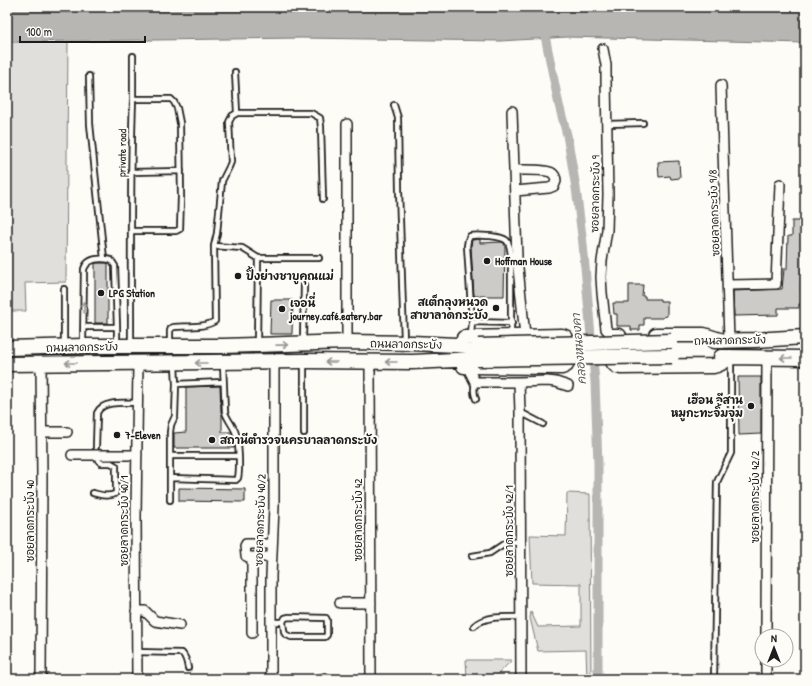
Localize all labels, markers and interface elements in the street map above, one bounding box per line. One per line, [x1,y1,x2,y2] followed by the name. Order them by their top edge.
[20,18,145,44] scale bar
[26,23,52,40] text: 100 m
[115,128,129,177] street label: private road
[587,155,603,233] street label: ซอยลาดกระบัง 9
[705,169,723,257] street label: ซอยลาดกระบัง 9/8
[495,254,553,268] place label: Hoffman House
[482,256,492,266] marker: Hoffman House
[246,266,334,285] place label: ปิ้งย่างชาบูคุณแม่
[233,271,243,281] marker: ปิ้งย่างชาบูคุณแม่
[109,286,155,300] place label: LPG Station
[96,288,106,298] marker: LPG Station
[288,292,383,324] place label: เจอนี่ journey.café.eatery.bar
[410,293,488,322] place label: สเต็กลุงหนวด สาขาลาดกระบัง
[80,301,88,314] one-way arrow
[491,303,501,313] marker: สเต็กลุงหนวด สาขาลาดกระบัง
[277,304,287,314] marker: เจอนี่ journey.café.eatery.bar
[567,312,590,385] water label: คลองหนองคา
[694,332,766,348] street label: ถนนลาดกระบัง
[370,336,442,352] street label: ถนนลาดกระบัง
[46,339,118,355] street label: ถนนลาดกระบัง
[275,341,288,348] one-way arrow
[780,354,793,362] one-way arrow
[325,358,338,366] one-way arrow
[385,358,398,366] one-way arrow
[65,359,78,367] one-way arrow
[195,359,208,367] one-way arrow
[671,392,743,422] place label: เฮือน อีสาน หมูกะทะจิ้มจุ่ม
[746,401,756,411] marker: เฮือน อีสาน หมูกะทะจิ้มจุ่ม
[124,428,161,442] place label: 7-Eleven
[112,430,122,440] marker: 7-Eleven
[220,432,377,447] place label: สถานีตำรวจนครบาลลาดกระบัง
[207,435,217,445] marker: สถานีตำรวจนครบาลลาดกระบัง
[748,451,762,543] street label: ซอยลาดกระบัง 42/2
[251,474,269,566] street label: ซอยลาดกระบัง 40/2
[117,475,131,567] street label: ซอยลาดกระบัง 40/1
[351,479,365,561] street label: ซอยลาดกระบัง 42
[23,480,37,562] street label: ซอยลาดกระบัง 40
[502,485,516,577] street label: ซอยลาดกระบัง 42/1
[754,628,794,668] north arrow
[771,631,777,645] text: N

